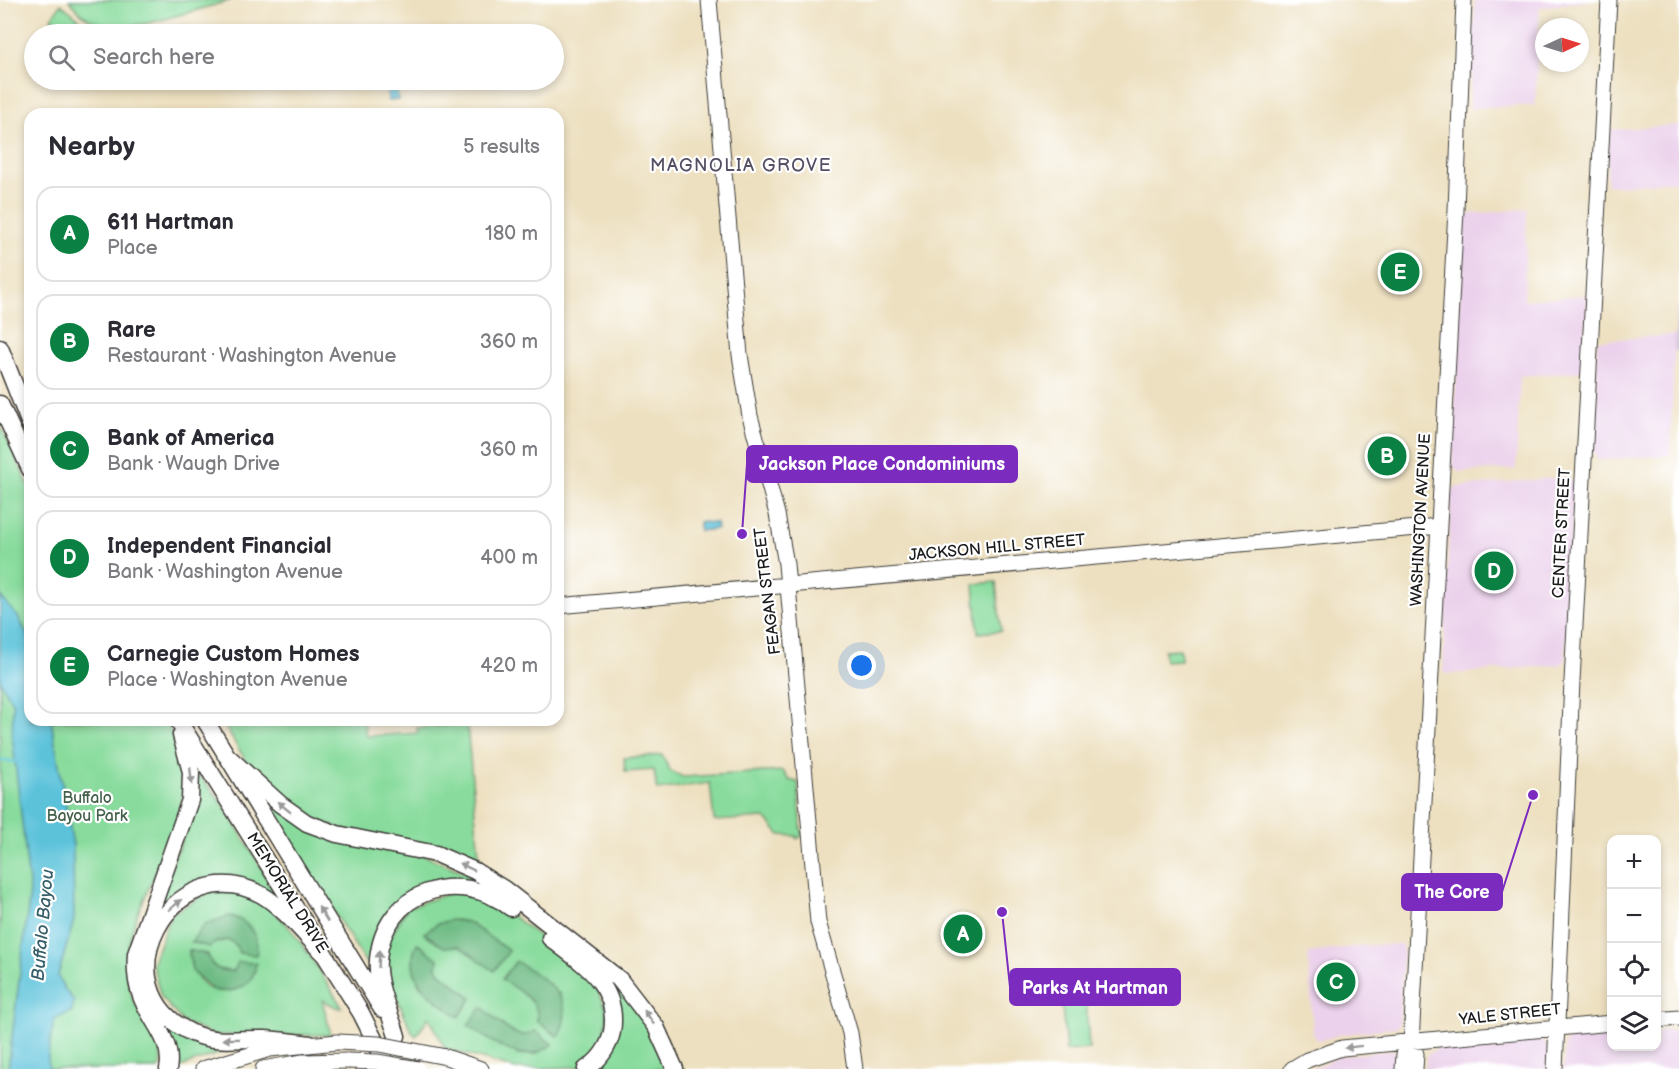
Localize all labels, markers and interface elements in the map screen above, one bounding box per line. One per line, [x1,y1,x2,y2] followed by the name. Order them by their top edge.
[1535,18,1589,72] north arrow
[24,24,564,90] search box
[45,41,78,74] icon: search
[93,44,215,71] text: Search here
[48,132,135,163] text: Nearby
[463,135,540,159] text: 5 results
[650,155,832,176] district label: MAGNOLIA GROVE
[107,209,234,236] text: 611 Hartman
[63,222,76,246] text: A
[485,222,538,246] text: 180 m
[107,236,158,260] text: Place
[1380,250,1420,294] pin: E
[107,317,156,344] text: Rare
[62,330,77,354] text: B
[480,330,538,354] text: 360 m
[107,344,396,368] text: Restaurant · Washington Avenue
[107,425,275,452] text: Bank of America
[1407,433,1435,607] street label: WASHINGTON AVENUE
[1368,434,1406,478] pin: B
[62,438,77,462] text: C
[480,438,538,462] text: 360 m
[747,446,1017,482] callout: Jackson Place Condominiums
[107,452,280,476] text: Bank · Waugh Drive
[759,454,1005,475] text: Jackson Place Condominiums
[1549,467,1575,599] street label: CENTER STREET
[751,526,785,656] street label: FEAGAN STREET
[908,531,1086,565] street label: JACKSON HILL STREET
[107,533,332,560] text: Independent Financial
[63,546,76,570] text: D
[480,546,538,570] text: 400 m
[1474,548,1514,594] pin: D
[107,560,343,584] text: Bank · Washington Avenue
[107,641,360,668] text: Carnegie Custom Homes
[847,651,876,680] your location
[63,654,76,678] text: E
[480,654,538,678] text: 420 m
[107,668,348,692] text: Place · Washington Avenue
[186,767,196,786] one-way arrow
[46,789,128,826] park label: Buffalo Bayou Park
[277,801,292,814] one-way arrow
[242,829,332,957] street label: MEMORIAL DRIVE
[1607,835,1661,1051] map controls
[1607,835,1661,889] button: +
[459,863,476,872] one-way arrow
[28,868,58,982] water label: Buffalo Bayou
[1402,874,1502,910] callout: The Core
[1414,882,1490,903] text: The Core
[1607,889,1661,943] button: −
[167,899,182,912] one-way arrow
[318,905,329,922] one-way arrow
[944,912,982,956] pin: A
[1607,943,1661,997] button: locate
[374,949,383,968] one-way arrow
[1316,960,1356,1004] pin: C
[1010,969,1180,1005] callout: Parks At Hartman
[1022,978,1168,999] text: Parks At Hartman
[1607,997,1661,1051] button: layers
[1457,1000,1562,1030] street label: YALE STREET
[643,1009,655,1025] one-way arrow
[222,1035,241,1044] one-way arrow
[1343,1042,1362,1052] one-way arrow

